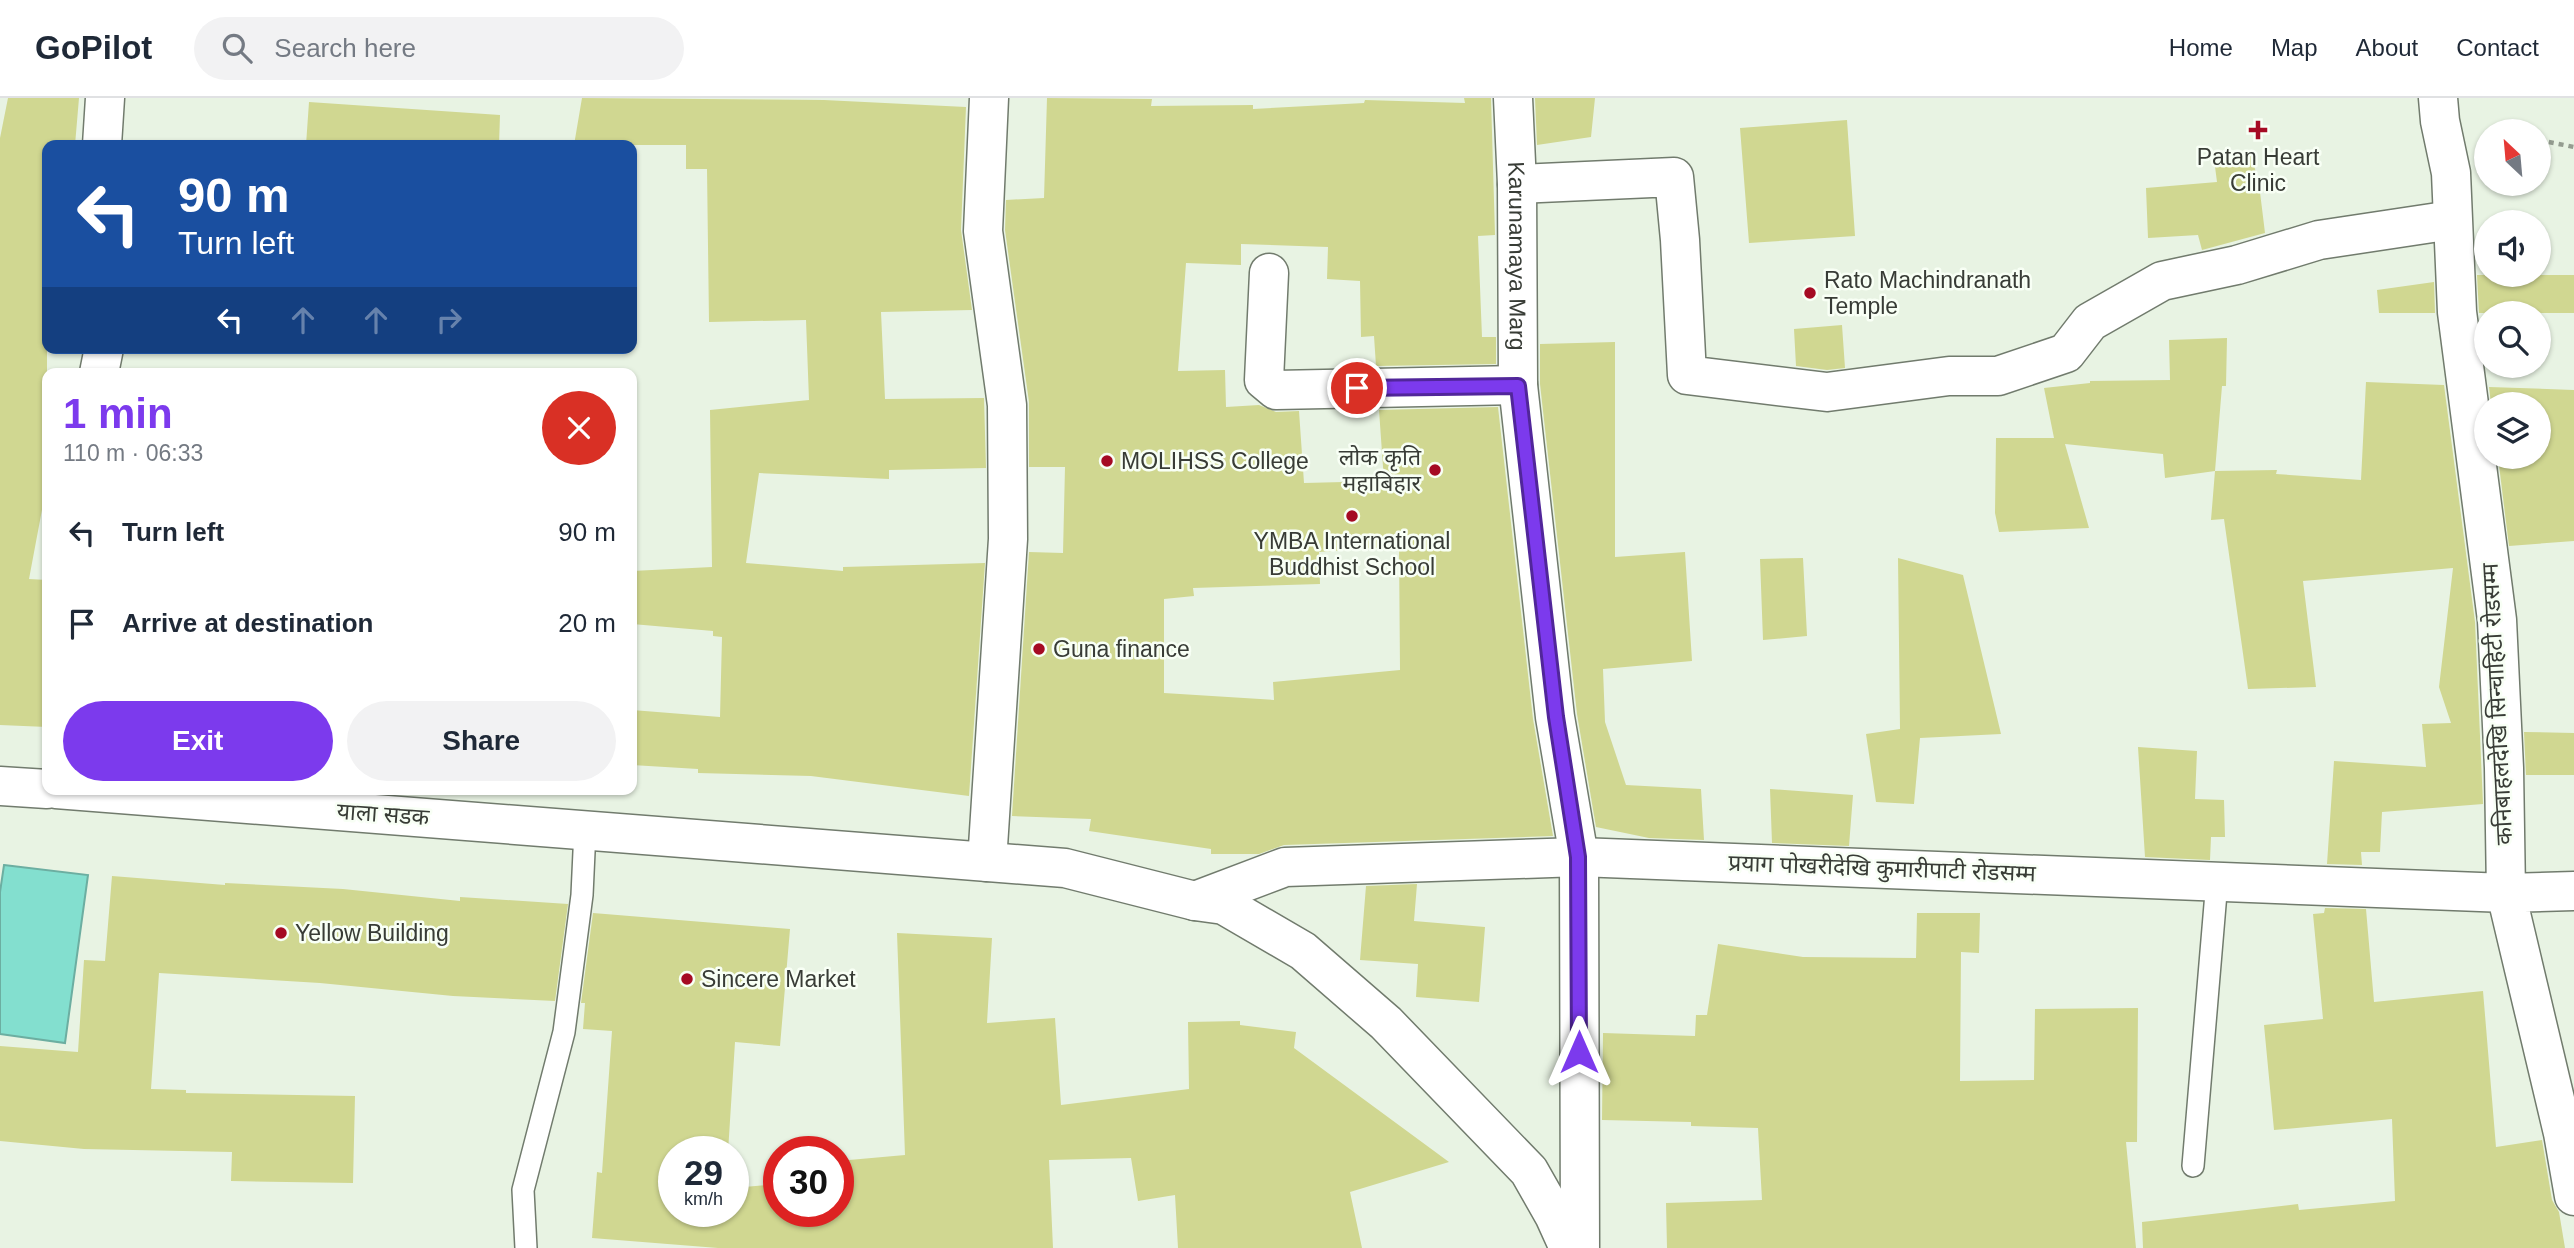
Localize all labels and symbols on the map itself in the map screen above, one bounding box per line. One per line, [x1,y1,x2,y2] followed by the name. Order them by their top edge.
[2474,119,2552,196] north arrow
[2248,120,2268,140] marker: Patan Heart Clinic
[2197,144,2320,196] place label: Patan Heart Clinic
[1503,161,1531,351] street label: Karunamaya Marg
[1824,267,2031,319] place label: Rato Machindranath Temple
[1802,285,1818,301] marker: Rato Machindranath Temple
[1327,358,1387,418] pin
[1339,444,1422,496] place label: लोक कृति महाबिहार
[1121,448,1309,474] place label: MOLIHSS College
[1099,453,1115,469] marker: MOLIHSS College
[1427,462,1443,478] marker: लोक कृति महाबिहार
[1344,508,1360,524] marker: YMBA International Buddhist School
[1254,528,1450,580] place label: YMBA International Buddhist School
[2477,561,2517,845] street label: कनिबाहलदेखि सिन्चाहिटी रोडसम्म
[1053,636,1190,662] place label: Guna finance
[1031,641,1047,657] marker: Guna finance
[336,798,431,830] street label: याला सडक
[1728,850,2038,888] street label: प्रयाग पोखरीदेखि कुमारीपाटी रोडसम्म
[295,920,449,946] place label: Yellow Building
[273,925,289,941] marker: Yellow Building
[701,966,856,992] place label: Sincere Market
[679,971,695,987] marker: Sincere Market
[1542,1015,1616,1089] position arrow
[763,1136,854,1227] speed limit sign: 30

